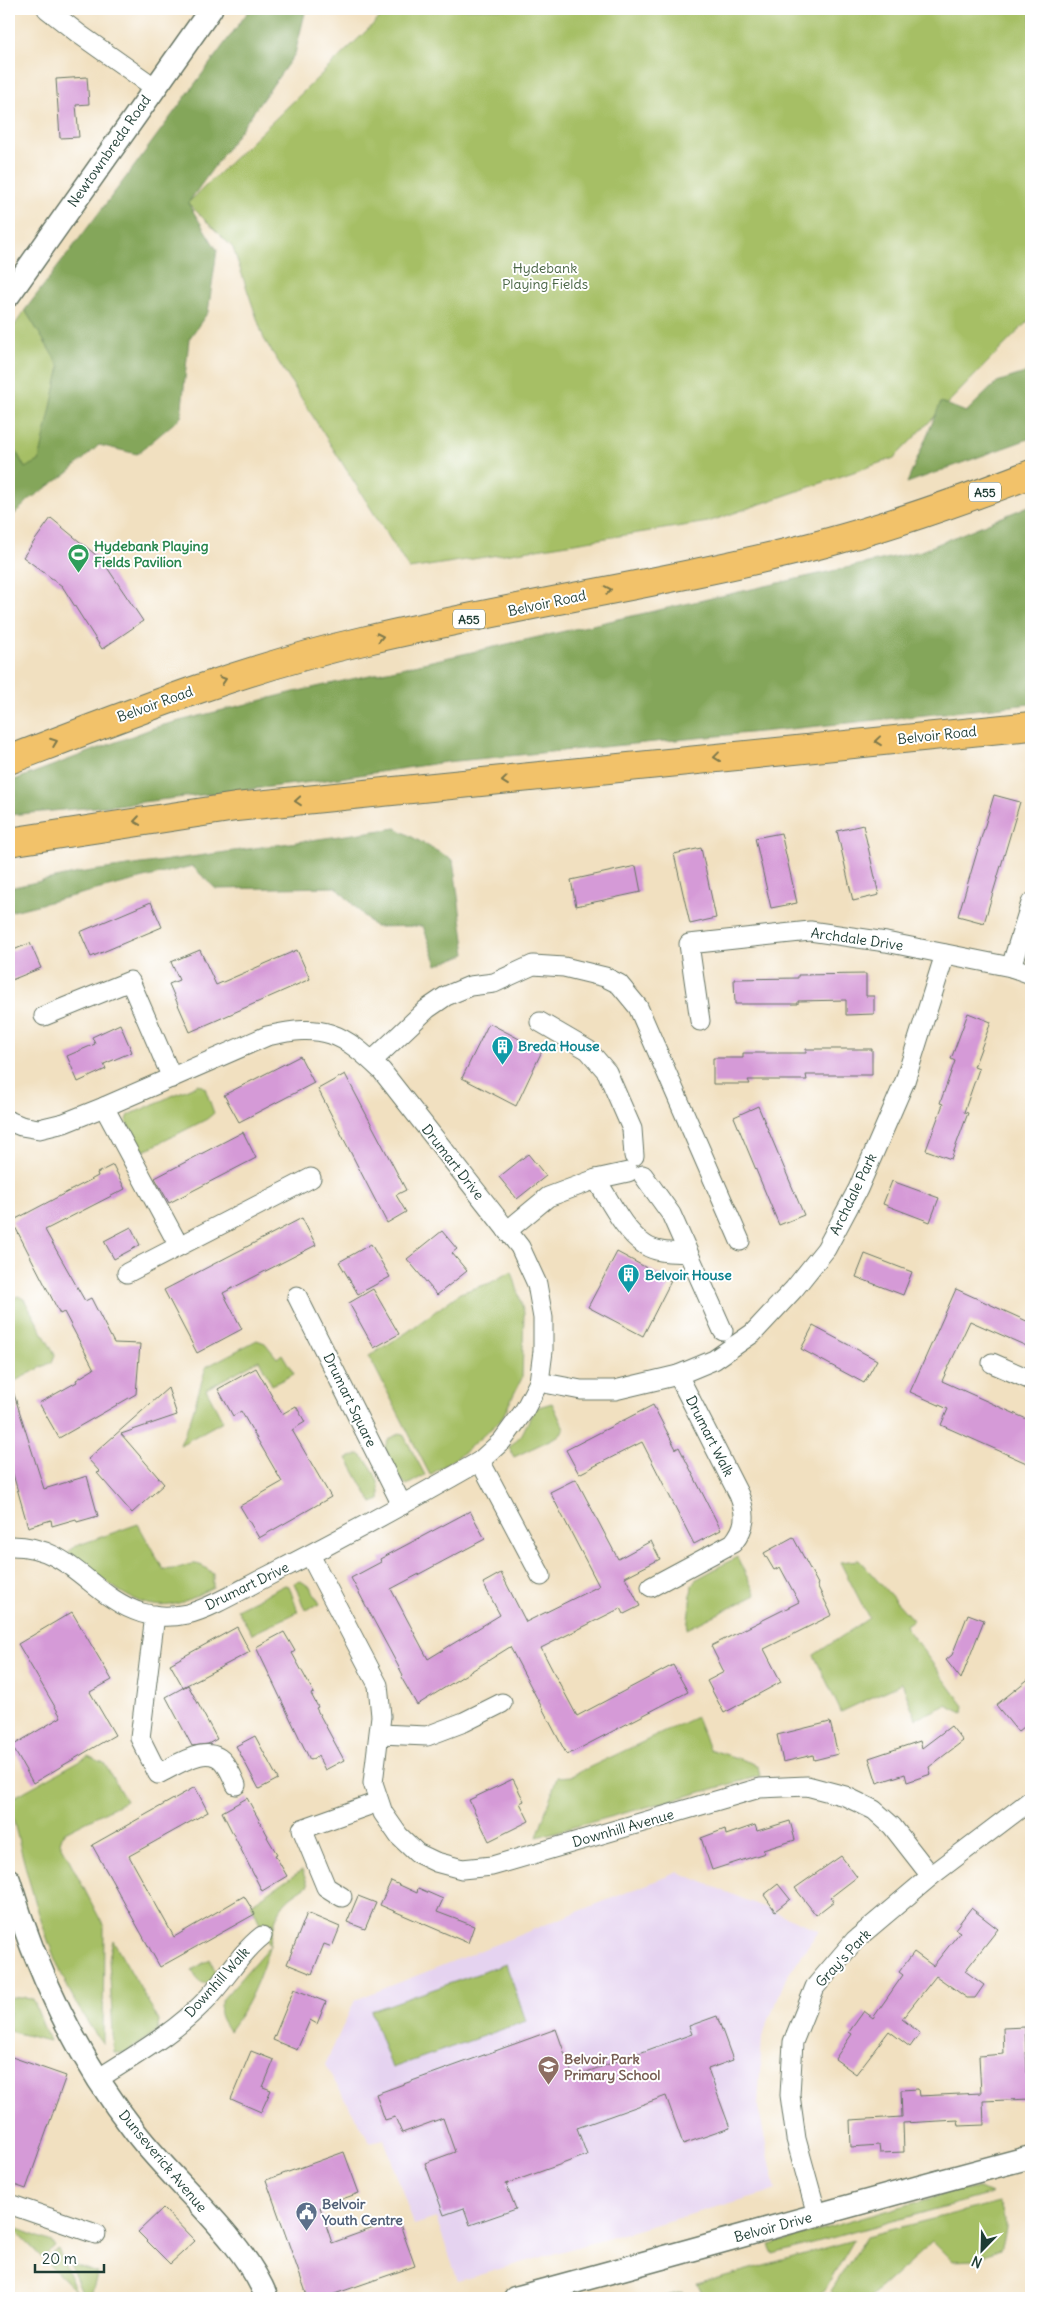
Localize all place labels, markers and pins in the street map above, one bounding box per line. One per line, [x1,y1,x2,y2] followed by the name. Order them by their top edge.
[94,537,209,571] place label: Hydebank Playing Fields Pavilion
[66,542,90,573] sports icon: Hydebank Playing Fields Pavilion
[490,1034,514,1065] building icon: Breda House
[518,1037,600,1055] place label: Breda House
[617,1263,641,1294] building icon: Belvoir House
[645,1266,732,1284] place label: Belvoir House
[564,2050,660,2084] place label: Belvoir Park Primary School
[536,2055,560,2086] school or university icon: Belvoir Park Primary School
[321,2195,403,2229] place label: Belvoir Youth Centre
[294,2200,318,2231] public building icon: Belvoir Youth Centre

